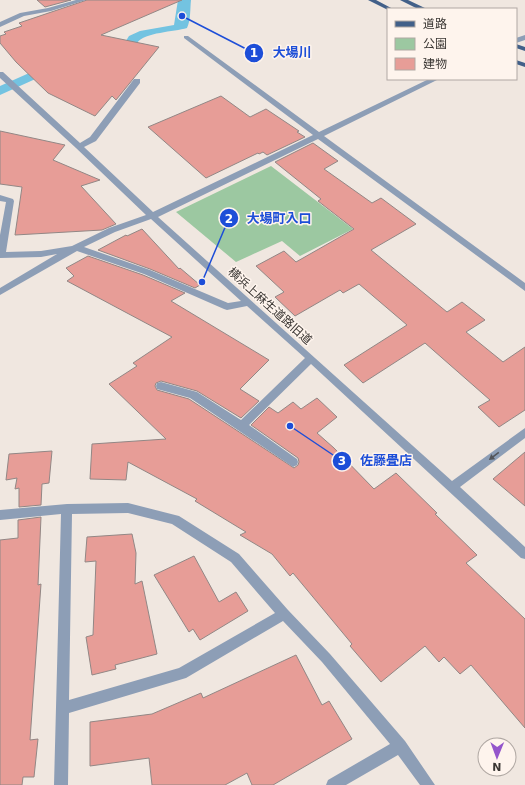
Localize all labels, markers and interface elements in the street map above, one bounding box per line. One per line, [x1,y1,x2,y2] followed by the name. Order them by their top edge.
[387,8,517,80] legend
[423,17,447,31] text: 道路
[423,37,447,51] text: 公園
[244,40,319,65] callout: 大場川
[272,45,312,60] text: 大場川
[250,46,258,60] text: 1
[423,57,447,71] text: 建物
[219,206,320,231] callout: 大場町入口
[246,211,312,226] text: 大場町入口
[225,212,233,226] text: 2
[225,265,315,347] street label: 横浜上麻生道路旧道
[332,448,420,473] callout: 佐藤畳店
[489,451,499,459] one-way arrow
[360,453,412,468] text: 佐藤畳店
[338,454,346,468] text: 3
[477,737,517,777] north arrow
[492,760,502,773] text: N

